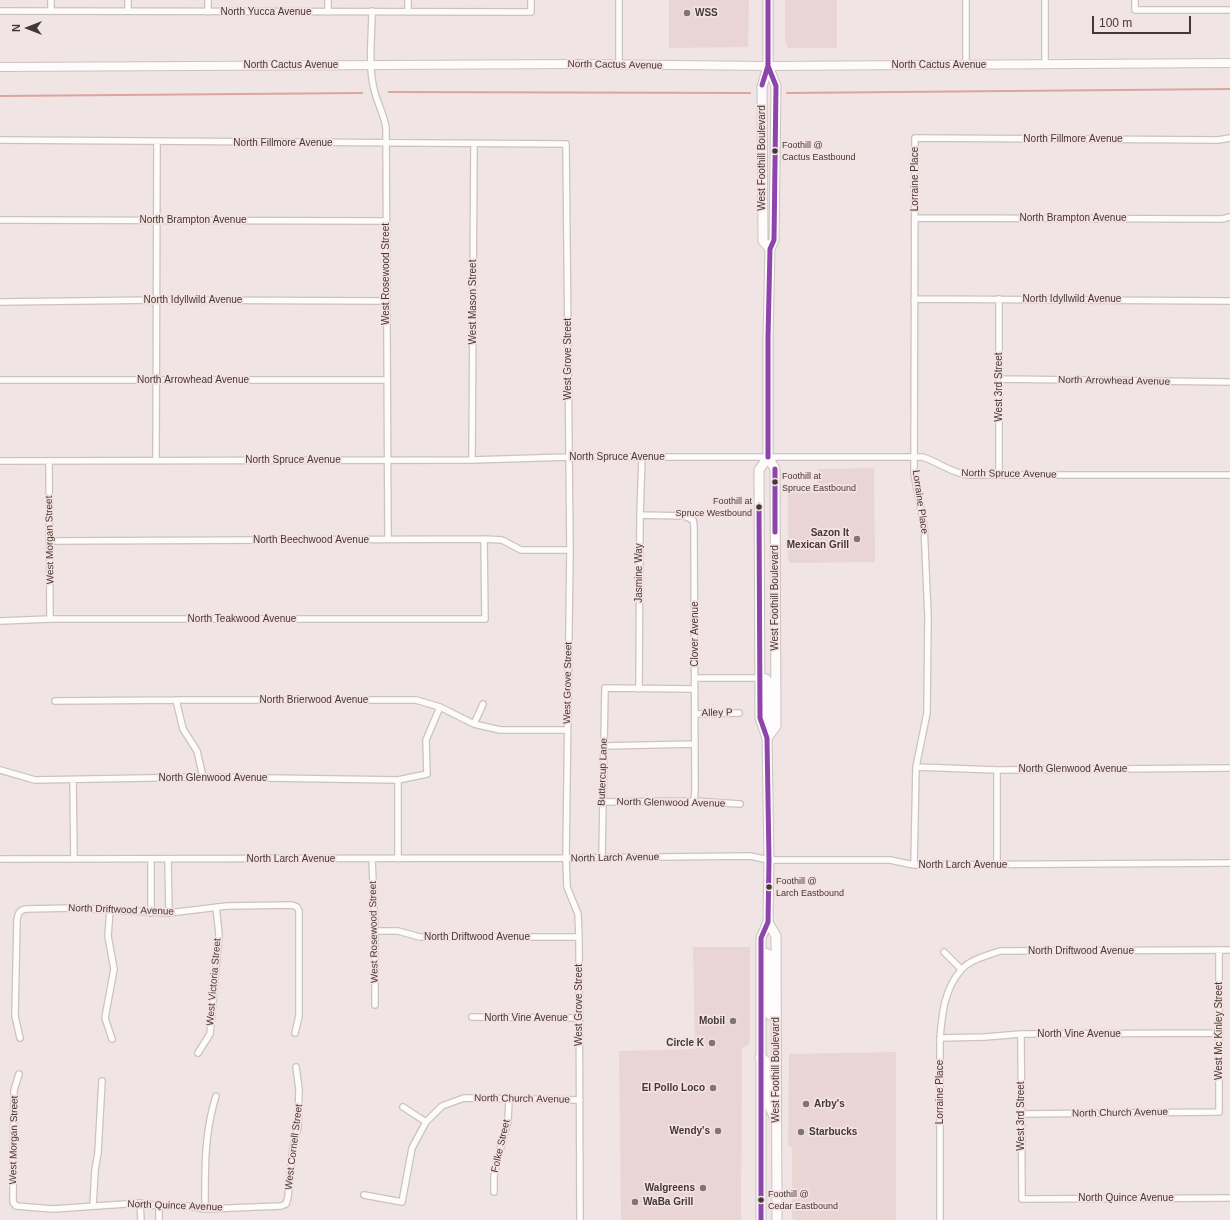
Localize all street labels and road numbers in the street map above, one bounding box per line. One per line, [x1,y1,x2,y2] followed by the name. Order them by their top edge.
[221,6,311,18] street label: North Yucca Avenue
[567,58,663,72] street label: North Cactus Avenue
[244,59,338,71] street label: North Cactus Avenue
[892,59,986,71] street label: North Cactus Avenue
[756,105,768,211] street label: West Foothill Boulevard
[1023,133,1123,145] street label: North Fillmore Avenue
[233,137,333,149] street label: North Fillmore Avenue
[909,147,921,211] street label: Lorraine Place
[1019,212,1127,224] street label: North Brampton Avenue
[139,214,247,226] street label: North Brampton Avenue
[380,223,392,325] street label: West Rosewood Street
[467,260,479,344] street label: West Mason Street
[1023,293,1121,305] street label: North Idyllwild Avenue
[144,294,242,306] street label: North Idyllwild Avenue
[562,318,574,400] street label: West Grove Street
[993,352,1005,422] street label: West 3rd Street
[137,374,249,386] street label: North Arrowhead Avenue
[1058,374,1170,388] street label: North Arrowhead Avenue
[569,451,665,463] street label: North Spruce Avenue
[245,454,341,466] street label: North Spruce Avenue
[961,467,1057,481] street label: North Spruce Avenue
[910,469,930,535] street label: Lorraine Place
[43,496,57,584] street label: West Morgan Street
[253,534,369,546] street label: North Beechwood Avenue
[633,543,645,603] street label: Jasmine Way
[769,545,781,651] street label: West Foothill Boulevard
[689,601,701,667] street label: Clover Avenue
[188,613,296,625] street label: North Teakwood Avenue
[561,642,575,724] street label: West Grove Street
[260,694,368,706] street label: North Brierwood Avenue
[701,707,733,719] street label: Alley P
[596,738,610,806] street label: Buttercup Lane
[1019,763,1127,775] street label: North Glenwood Avenue
[159,772,267,784] street label: North Glenwood Avenue
[617,796,725,810] street label: North Glenwood Avenue
[571,851,659,865] street label: North Larch Avenue
[247,853,335,865] street label: North Larch Avenue
[919,859,1007,871] street label: North Larch Avenue
[367,881,381,983] street label: West Rosewood Street
[68,902,174,918] street label: North Driftwood Avenue
[424,931,530,943] street label: North Driftwood Avenue
[204,938,224,1026] street label: West Victoria Street
[1028,945,1134,957] street label: North Driftwood Avenue
[573,964,585,1046] street label: West Grove Street
[1213,982,1225,1080] street label: West Mc Kinley Street
[484,1012,568,1024] street label: North Vine Avenue
[770,1017,782,1123] street label: West Foothill Boulevard
[1037,1028,1121,1040] street label: North Vine Avenue
[934,1060,946,1124] street label: Lorraine Place
[1015,1081,1027,1151] street label: West 3rd Street
[474,1092,570,1106] street label: North Church Avenue
[7,1096,21,1184] street label: West Morgan Street
[283,1103,305,1191] street label: West Cornell Street
[1072,1106,1168,1120] street label: North Church Avenue
[489,1118,513,1174] street label: Folke Street
[1078,1192,1174,1204] street label: North Quince Avenue
[127,1198,223,1214] street label: North Quince Avenue

